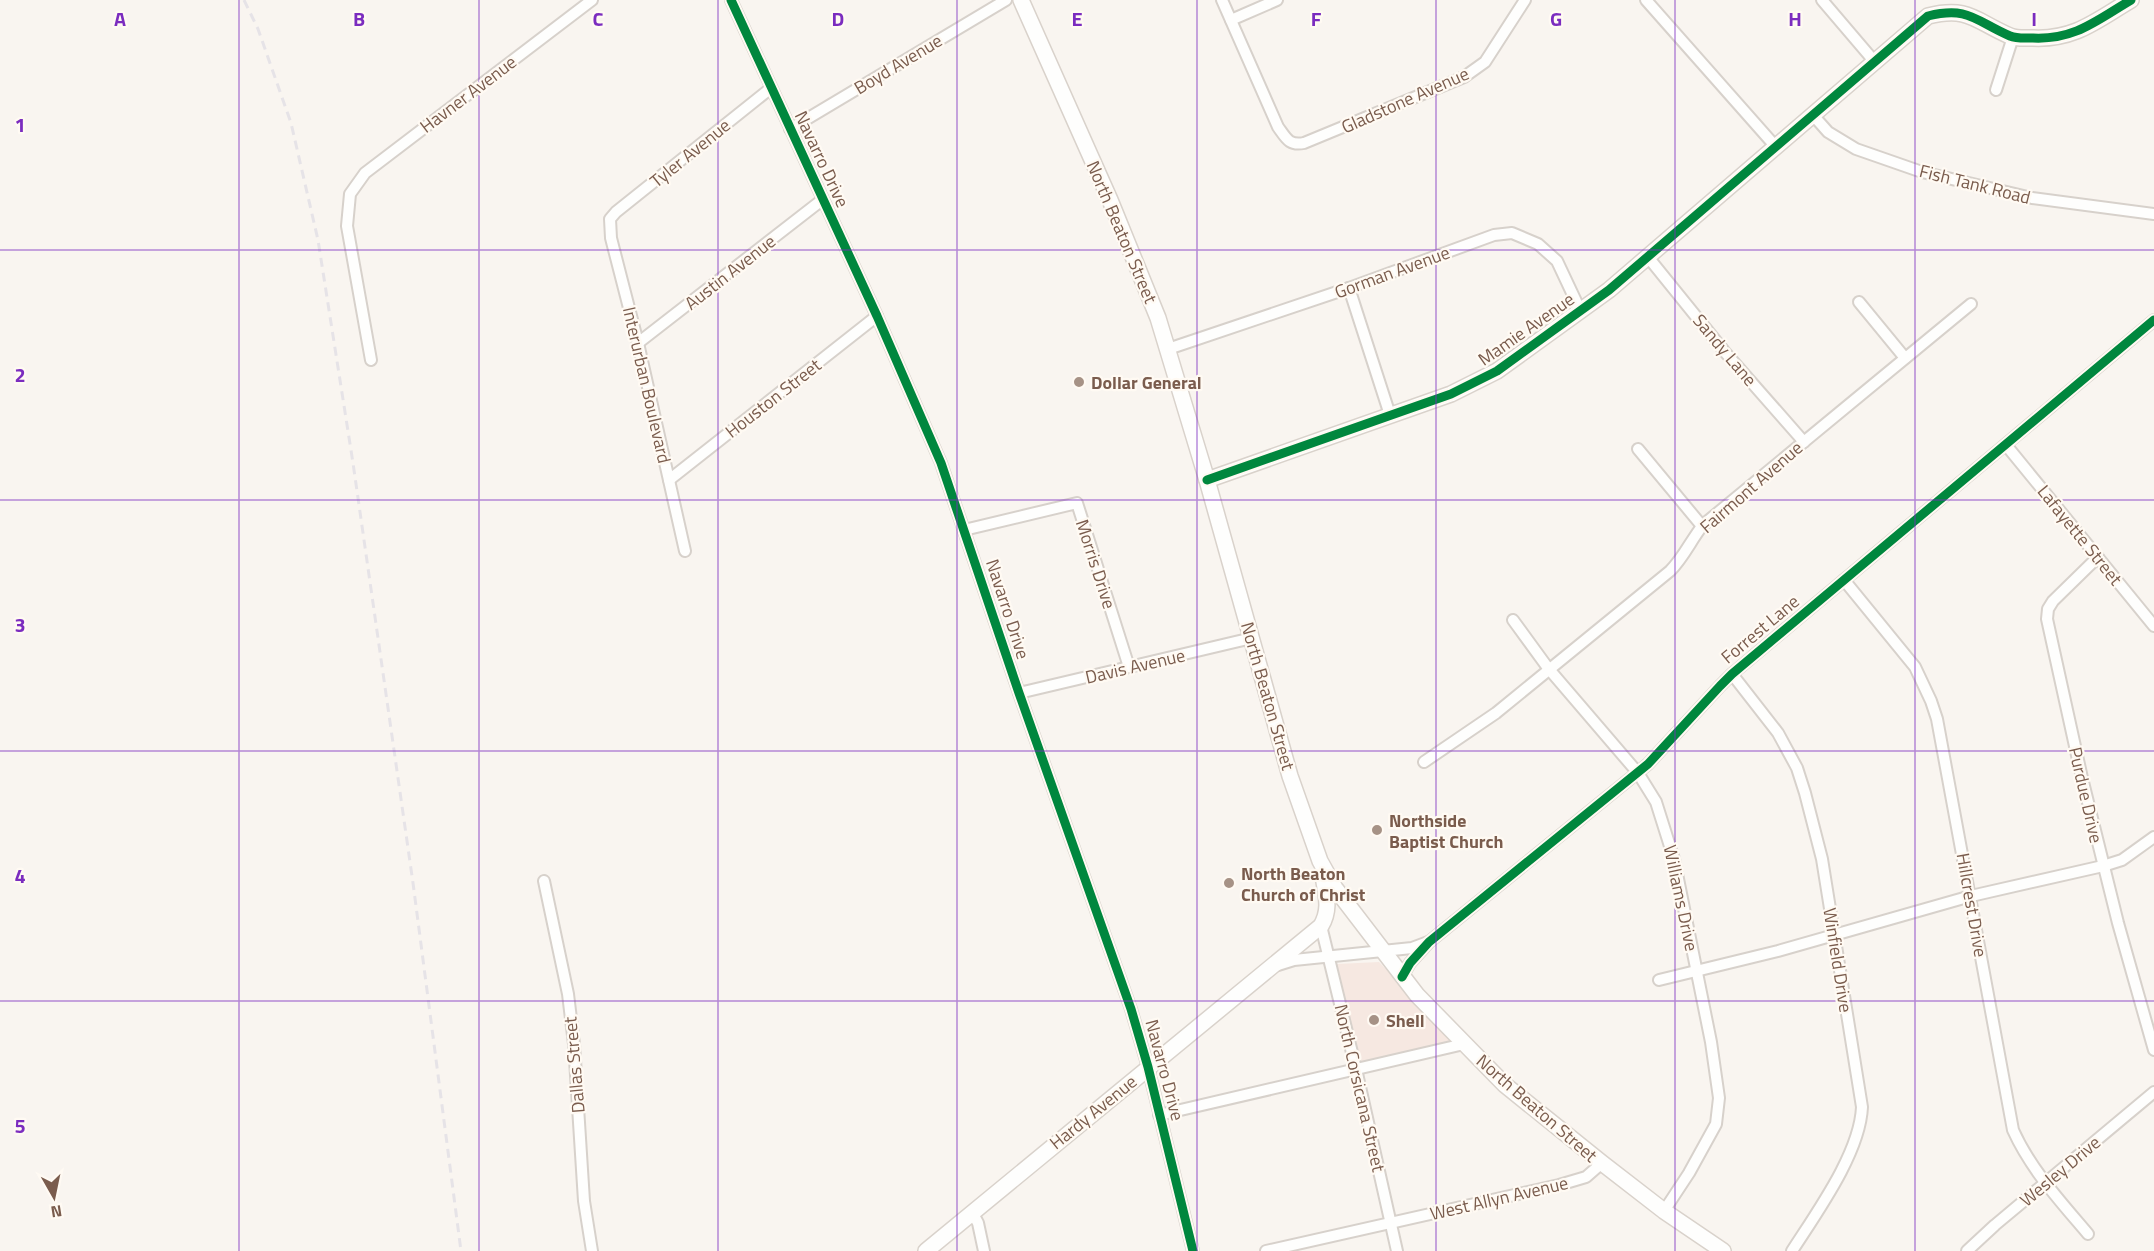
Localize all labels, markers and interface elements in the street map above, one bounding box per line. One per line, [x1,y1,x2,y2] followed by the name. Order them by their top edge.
[114,3,126,34] text: A
[353,3,365,34] text: B
[593,3,604,34] text: C
[832,3,844,34] text: D
[1071,3,1083,34] text: E
[1311,3,1322,34] text: F
[1550,3,1562,34] text: G
[1788,3,1802,34] text: H
[2031,3,2037,34] text: I
[849,27,947,101] street label: Boyd Avenue
[414,49,522,139] street label: Havner Avenue
[1337,60,1473,140] street label: Gladstone Avenue
[788,106,856,212] street label: Navarro Drive
[14,109,26,140] text: 1
[644,112,736,194] street label: Tyler Avenue
[1080,156,1165,308] street label: North Beaton Street
[1917,157,2033,211] street label: Fish Tank Road
[679,228,781,316] street label: Austin Avenue
[1331,239,1453,305] street label: Gorman Avenue
[1472,286,1580,372] street label: Mamie Avenue
[616,304,678,466] street label: Interurban Boulevard
[1687,308,1763,392] street label: Sandy Lane
[719,351,827,444] street label: Houston Street
[14,359,26,390] text: 2
[1091,369,1202,396] place label: Dollar General
[1072,375,1086,389] marker: Dollar General
[1694,435,1808,539] street label: Fairmont Avenue
[2031,479,2129,592] street label: Lafayette Street
[1069,516,1123,612] street label: Morris Drive
[979,555,1037,663] street label: Navarro Drive
[1715,588,1805,670] street label: Forrest Lane
[14,609,26,640] text: 3
[1234,619,1302,774] street label: North Beaton Street
[1082,641,1188,691] street label: Davis Avenue
[2062,744,2110,846] street label: Purdue Drive
[1389,807,1504,855] place label: Northside Baptist Church
[1370,823,1384,837] marker: Northside Baptist Church
[1657,842,1705,954] street label: Williams Drive
[1950,851,1994,959] street label: Hillcrest Drive
[14,860,26,891] text: 4
[1241,860,1366,908] place label: North Beaton Church of Christ
[1222,876,1236,890] marker: North Beaton Church of Christ
[1816,906,1860,1014] street label: Winfield Drive
[1328,1001,1393,1175] street label: North Corsicana Street
[1386,1007,1425,1034] place label: Shell
[1367,1013,1381,1027] marker: Shell
[556,1015,592,1114] street label: Dallas Street
[1139,1016,1191,1124] street label: Navarro Drive
[1470,1048,1604,1169] street label: North Beaton Street
[1043,1068,1143,1156] street label: Hardy Avenue
[14,1110,26,1141] text: 5
[2014,1129,2106,1213] street label: Wesley Drive
[24,1167,84,1227] north arrow
[1427,1169,1571,1227] street label: West Allyn Avenue
[49,1199,64,1225] text: N

